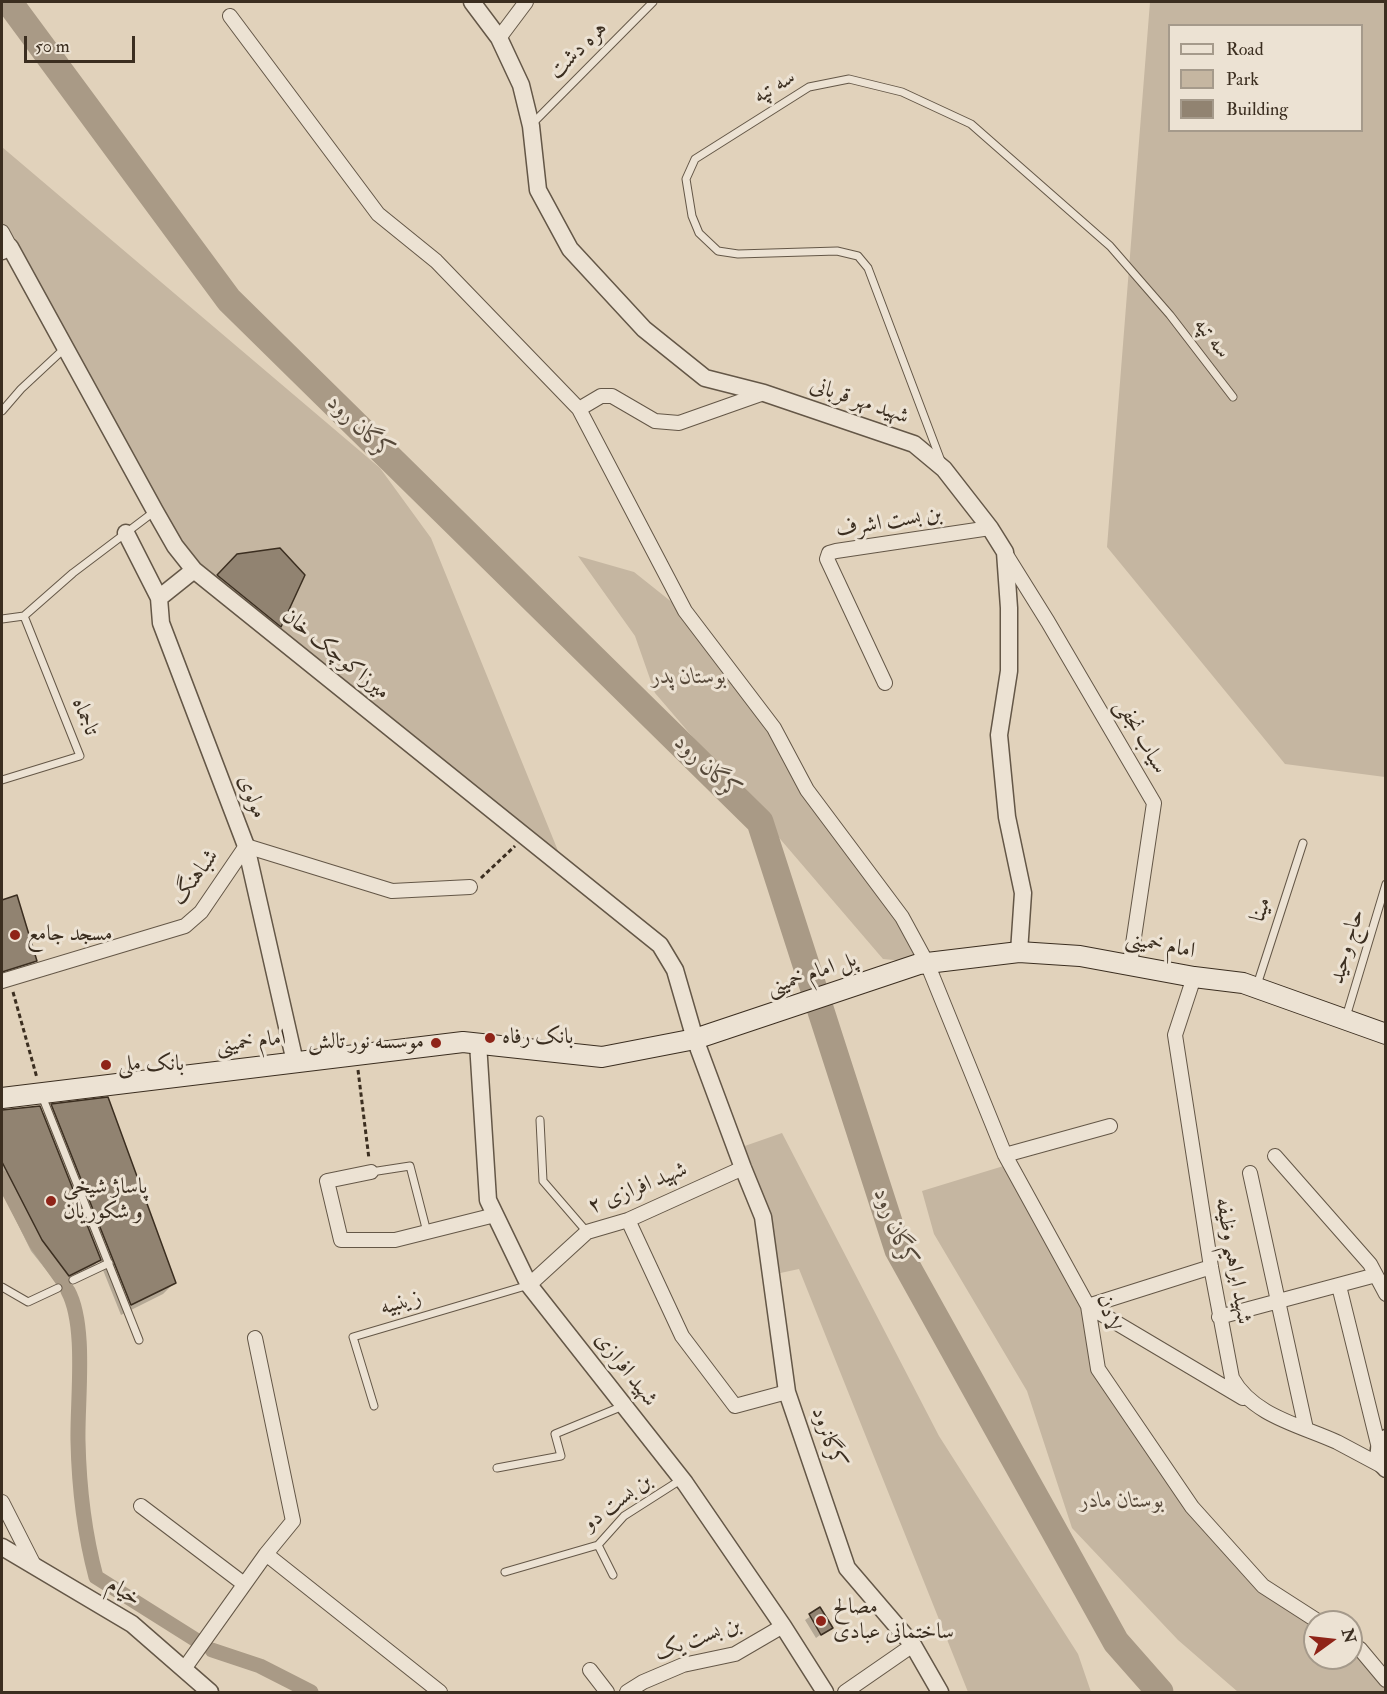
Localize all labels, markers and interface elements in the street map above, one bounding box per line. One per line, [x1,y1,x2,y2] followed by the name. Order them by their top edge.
[544,16,614,86] street label: هره دشت
[27,24,138,62] scale bar
[1168,24,1363,132] legend
[35,35,70,58] text: 50 m
[1226,38,1264,61] text: Road
[749,65,801,111] street label: سه تپه
[1226,68,1259,91] text: Park
[1226,98,1288,121] text: Building
[1187,313,1235,365] street label: سه تپه
[806,373,912,431] street label: شهید مهر قربانی
[320,389,400,469] water label: کرگان رود
[834,502,944,544] street label: بن بست اشرف
[276,603,394,707] street label: میرزاکوچک خان
[652,665,726,691] park label: بوستان پدر
[65,694,103,740] street label: تاجماه
[1108,695,1172,779] street label: سیاب نجفی
[667,729,747,809] water label: کرگان رود
[231,772,271,822] street label: مولوی
[166,845,226,911] street label: شباهنگ
[1246,894,1278,926] street label: مینا
[1325,907,1371,987] street label: حاج وحید
[27,922,113,948] place label: مسجد جامع
[1123,926,1197,966] street label: امام خمینی
[8,928,22,942] marker: مسجد جامع
[764,947,860,1003] street label: پل امام خمینی
[502,1025,573,1051] place label: بانک رفاه
[214,1026,288,1060] street label: امام خمینی
[308,1030,424,1056] place label: موسسه نور تالش
[483,1031,497,1045] marker: بانک رفاه
[429,1036,443,1050] marker: موسسه نور تالش
[118,1052,184,1078] place label: بانک ملی
[99,1058,113,1072] marker: بانک ملی
[585,1157,691,1221] street label: شهید افرازی ۲
[63,1175,147,1226] place label: پاساژ شیخی و شکوریان
[865,1185,923,1273] water label: کرگان رود
[44,1194,58,1208] marker: پاساژ شیخی و شکوریان
[1208,1196,1256,1326] street label: شهید ابراهیم وظیفه
[377,1286,425,1322] street label: زینبیه
[1090,1292,1124,1334] street label: لادن
[588,1328,662,1412] street label: شهید افرازی
[804,1404,850,1472] street label: کرگانرود
[578,1469,658,1537] street label: بن بست دو
[1080,1489,1164,1515] park label: بوستان مادر
[101,1573,145,1613] street label: خیام
[833,1595,954,1646] place label: مصالح ساختمانی عبادی
[1303,1610,1363,1670] north arrow
[651,1612,745,1668] street label: بن بست یک
[814,1614,828,1628] marker: مصالح ساختمانی عبادی
[1337,1626,1360,1645] text: N

